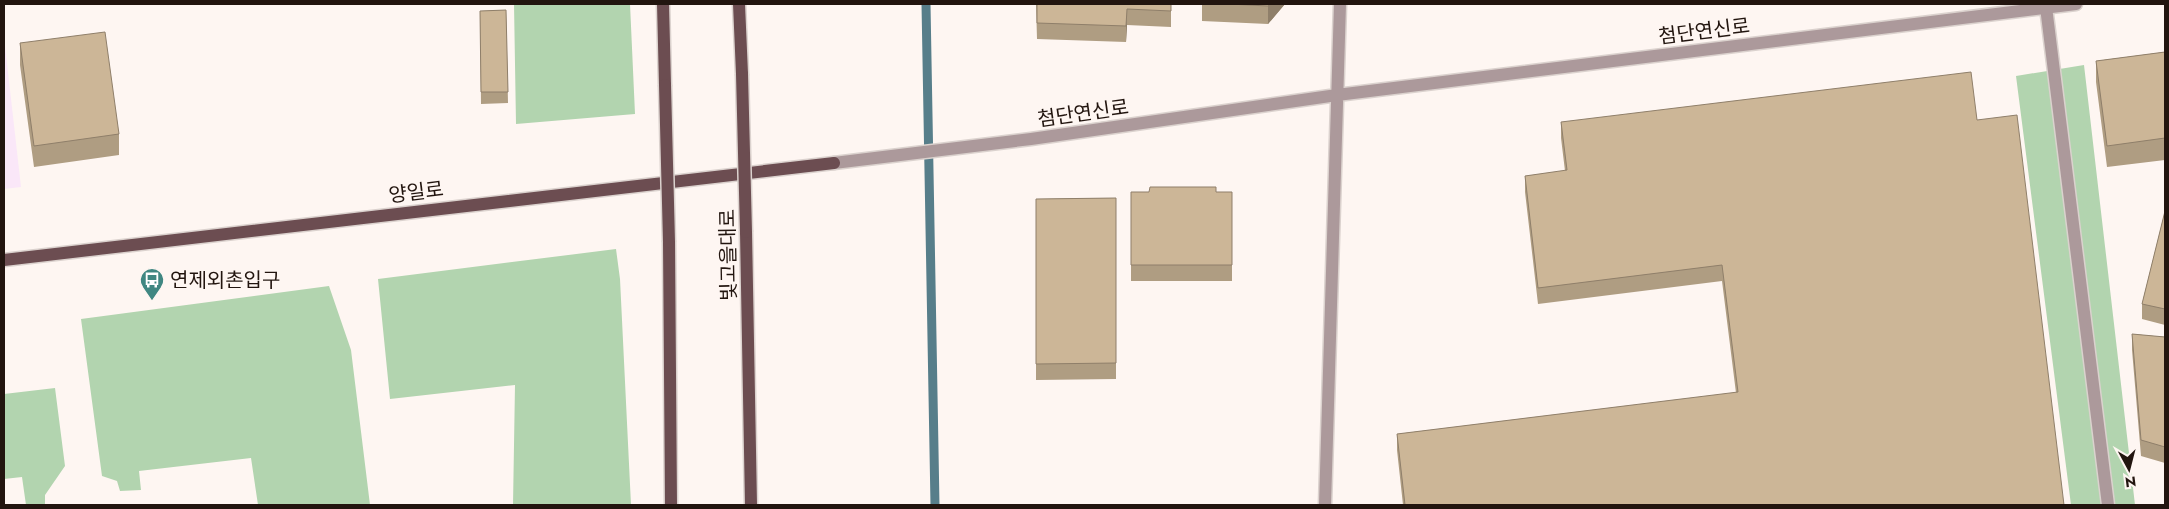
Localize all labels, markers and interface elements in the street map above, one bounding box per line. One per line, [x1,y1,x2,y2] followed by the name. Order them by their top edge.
[1657,11,1751,51] street label: 첨단연신로
[1035,93,1131,134] street label: 첨단연신로
[387,175,445,210] street label: 양일로
[713,209,744,301] street label: 빛고을대로
[170,266,280,295] place label: 연제외촌입구
[139,267,165,301] bus stop icon: 연제외촌입구
[2104,444,2154,494] north arrow
[2124,471,2137,493] text: N

